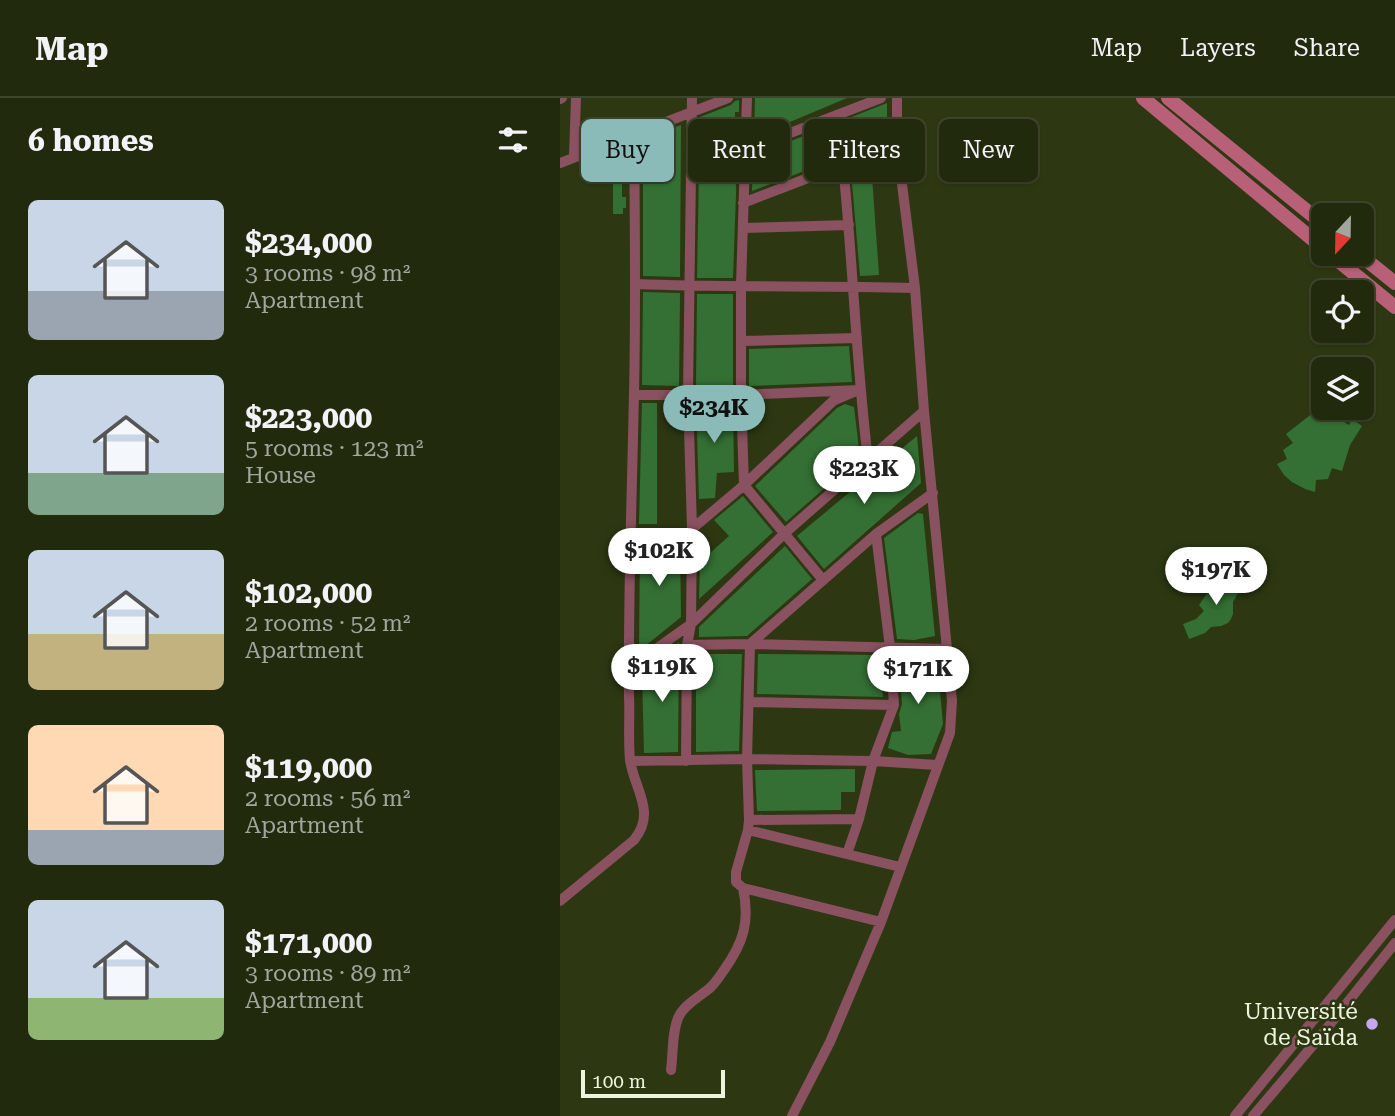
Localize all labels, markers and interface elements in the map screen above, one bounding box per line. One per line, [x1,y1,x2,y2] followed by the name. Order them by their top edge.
[35,29,109,68] text: Map
[1091,34,1142,62] text: Map
[1180,34,1256,62] text: Layers
[1294,34,1360,62] text: Share
[581,119,674,182] chip: Buy
[688,119,790,182] chip: Rent
[804,119,925,182] chip: Filters
[939,119,1038,182] chip: New
[494,121,532,159] icon: filters
[28,123,154,158] text: 6 homes
[1311,203,1374,266] north arrow
[1311,203,1374,420] map controls
[245,225,372,260] text: $234,000
[84,228,168,312] icon: home
[245,260,411,287] text: 3 rooms · 98 m²
[1311,280,1374,343] button: locate
[245,287,364,314] text: Apartment
[1311,357,1374,420] button: layers
[665,386,763,445] pin: $234K
[679,394,749,421] text: $234K
[245,400,372,435] text: $223,000
[84,403,168,487] icon: home
[245,435,423,462] text: 5 rooms · 123 m²
[815,446,913,506] pin: $223K
[829,455,899,482] text: $223K
[245,462,316,489] text: House
[610,528,708,588] pin: $102K
[624,537,694,564] text: $102K
[1167,547,1265,607] pin: $197K
[1181,556,1251,583] text: $197K
[245,575,372,610] text: $102,000
[84,578,168,662] icon: home
[245,610,411,637] text: 2 rooms · 52 m²
[245,637,364,664] text: Apartment
[613,644,711,704] pin: $119K
[869,646,967,706] pin: $171K
[627,653,697,680] text: $119K
[883,655,953,682] text: $171K
[245,750,372,785] text: $119,000
[84,753,168,837] icon: home
[245,785,411,812] text: 2 rooms · 56 m²
[245,812,364,839] text: Apartment
[245,925,372,960] text: $171,000
[84,928,168,1012] icon: home
[245,960,411,987] text: 3 rooms · 89 m²
[245,987,364,1014] text: Apartment
[1244,998,1359,1051] place label: Université de Saïda
[1364,1016,1380,1032] marker: Université de Saïda
[581,1067,724,1099] scale bar
[592,1070,646,1093] text: 100 m

